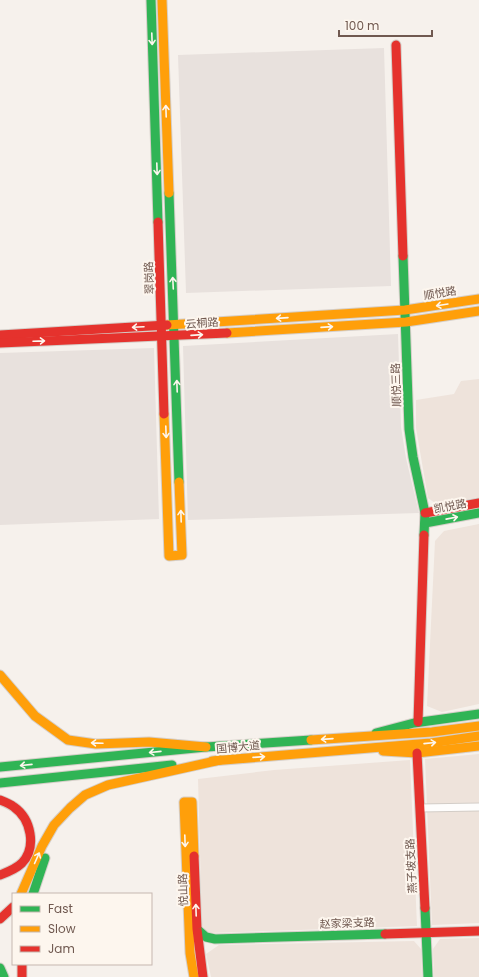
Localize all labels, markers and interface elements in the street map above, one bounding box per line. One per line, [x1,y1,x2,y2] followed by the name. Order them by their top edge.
[339,12,432,38] scale bar
[345,17,379,34] text: 100 m
[148,32,156,45] one-way arrow
[162,105,169,118] one-way arrow
[153,162,161,175] one-way arrow
[140,261,158,295] street label: 翠岗路
[169,277,176,290] one-way arrow
[422,283,458,303] street label: 顺悦路
[436,301,449,309] one-way arrow
[185,314,219,332] street label: 云桐路
[276,315,289,322] one-way arrow
[320,323,333,330] one-way arrow
[132,324,145,331] one-way arrow
[190,331,203,338] one-way arrow
[32,338,45,345] one-way arrow
[387,363,405,407] street label: 顺悦三路
[173,380,181,393] one-way arrow
[162,425,169,438] one-way arrow
[432,495,468,517] street label: 凯悦路
[177,510,185,523] one-way arrow
[445,513,458,521] one-way arrow
[321,736,334,743] one-way arrow
[215,737,261,757] street label: 国博大道
[423,739,436,747] one-way arrow
[91,740,104,747] one-way arrow
[149,748,162,756] one-way arrow
[252,754,265,761] one-way arrow
[20,761,33,769] one-way arrow
[182,834,189,847] one-way arrow
[402,838,420,894] street label: 燕子坡支路
[33,853,41,865] one-way arrow
[174,873,192,907] street label: 悦山路
[12,893,152,965] legend
[48,900,73,917] text: Fast
[192,904,200,917] one-way arrow
[319,914,375,932] street label: 赵家梁支路
[48,920,76,937] text: Slow
[48,940,75,957] text: Jam

